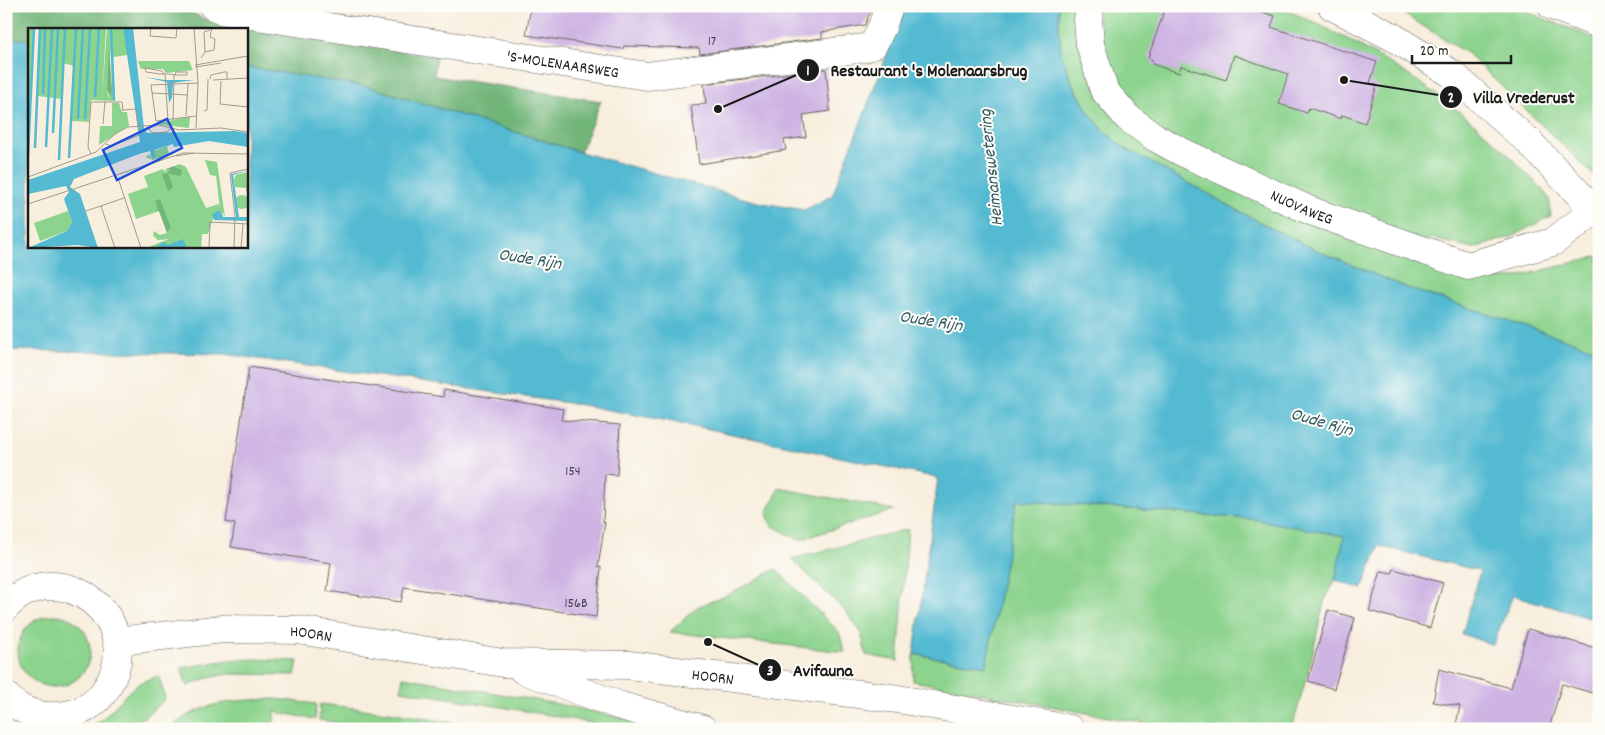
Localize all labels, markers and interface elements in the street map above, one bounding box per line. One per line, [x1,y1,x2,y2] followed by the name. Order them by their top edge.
[28,28,248,248] inset map
[708,32,716,52] house number: 17
[1412,32,1511,64] scale bar
[1420,41,1448,63] text: 20 m
[505,46,620,85] street label: 'S-MOLENAARSWEG
[795,53,1037,86] callout: Restaurant 's Molenaarsbrug
[831,60,1028,85] text: Restaurant 's Molenaarsbrug
[806,61,810,83] text: 1
[1438,80,1585,113] callout: Villa Vrederust
[1473,87,1575,112] text: Villa Vrederust
[1448,88,1454,110] text: 2
[974,107,1011,227] water label: Heimanswetering
[1266,185,1336,232] street label: NUOVAWEG
[496,243,564,278] water label: Oude Rijn
[897,305,965,340] water label: Oude Rijn
[1287,403,1356,444] water label: Oude Rijn
[565,462,581,482] house number: 154
[564,594,588,614] house number: 156B
[290,621,334,649] street label: HOORN
[758,653,863,686] callout: Avifauna
[793,660,854,685] text: Avifauna
[767,661,774,683] text: 3
[690,664,735,692] street label: HOORN

